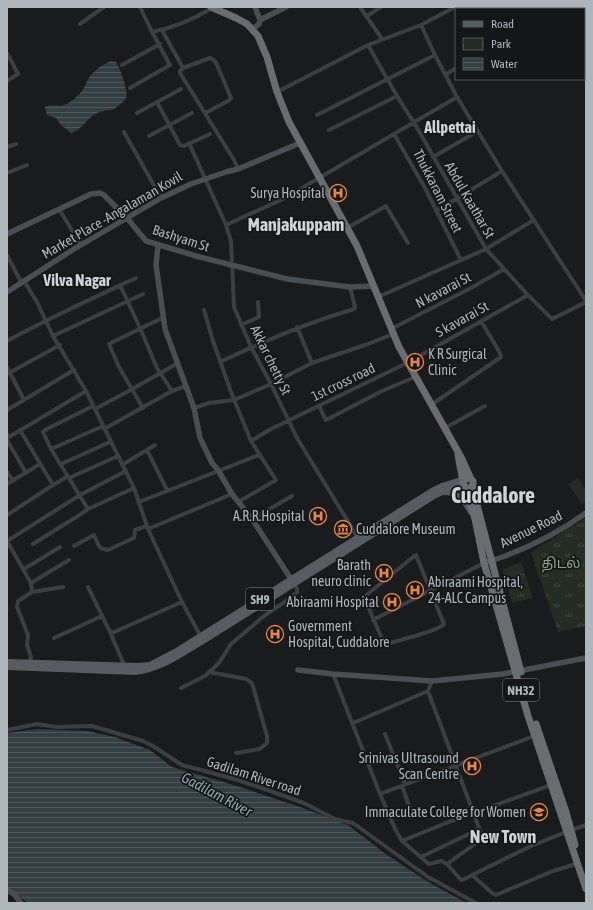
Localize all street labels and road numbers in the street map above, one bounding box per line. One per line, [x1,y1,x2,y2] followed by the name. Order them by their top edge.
[410,147,466,235] street label: Thukkaram Street
[442,159,498,241] street label: Abdul Kaathar St
[39,168,185,262] street label: Market Place -Angalaman Kovil
[151,221,211,255] street label: Bashyam St
[413,269,473,311] street label: N kavarai St
[433,298,491,340] street label: S kavarai St
[247,322,295,398] street label: Akkar chetty St
[308,360,378,404] street label: 1st cross road
[497,507,565,551] street label: Avenue Road
[246,588,274,610] road number: SH9
[503,679,539,701] road number: NH32
[205,753,303,799] street label: Gadilam River road

